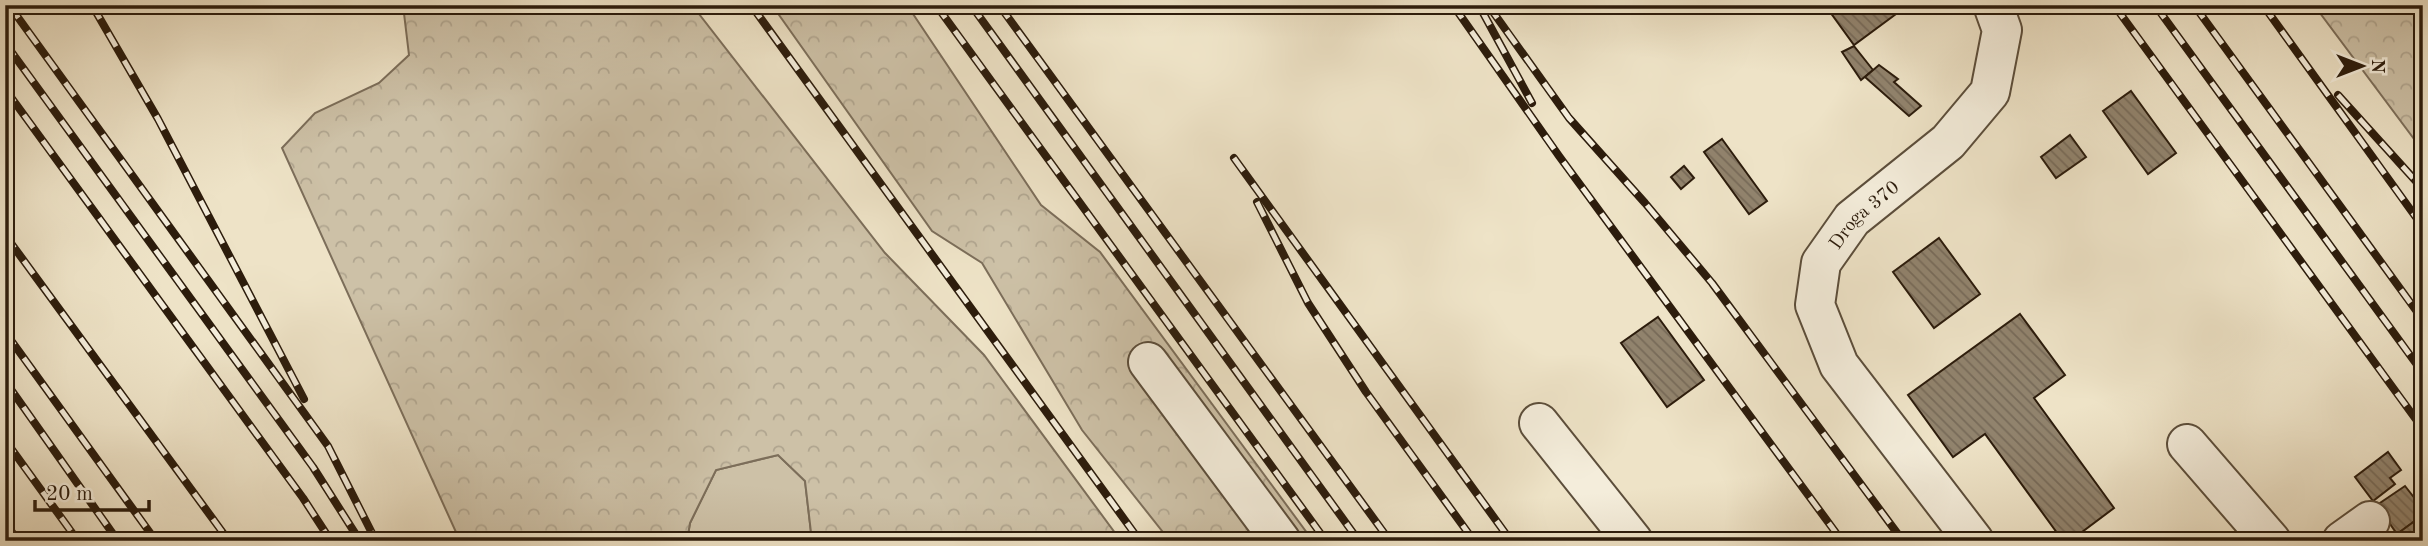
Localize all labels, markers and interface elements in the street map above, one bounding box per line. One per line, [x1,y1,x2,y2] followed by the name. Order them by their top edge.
[2326,32,2396,102] north arrow
[2367,59,2386,74] text: N
[1827,178,1903,254] street label: Droga 370
[35,469,149,513] scale bar
[46,484,93,505] text: 20 m

